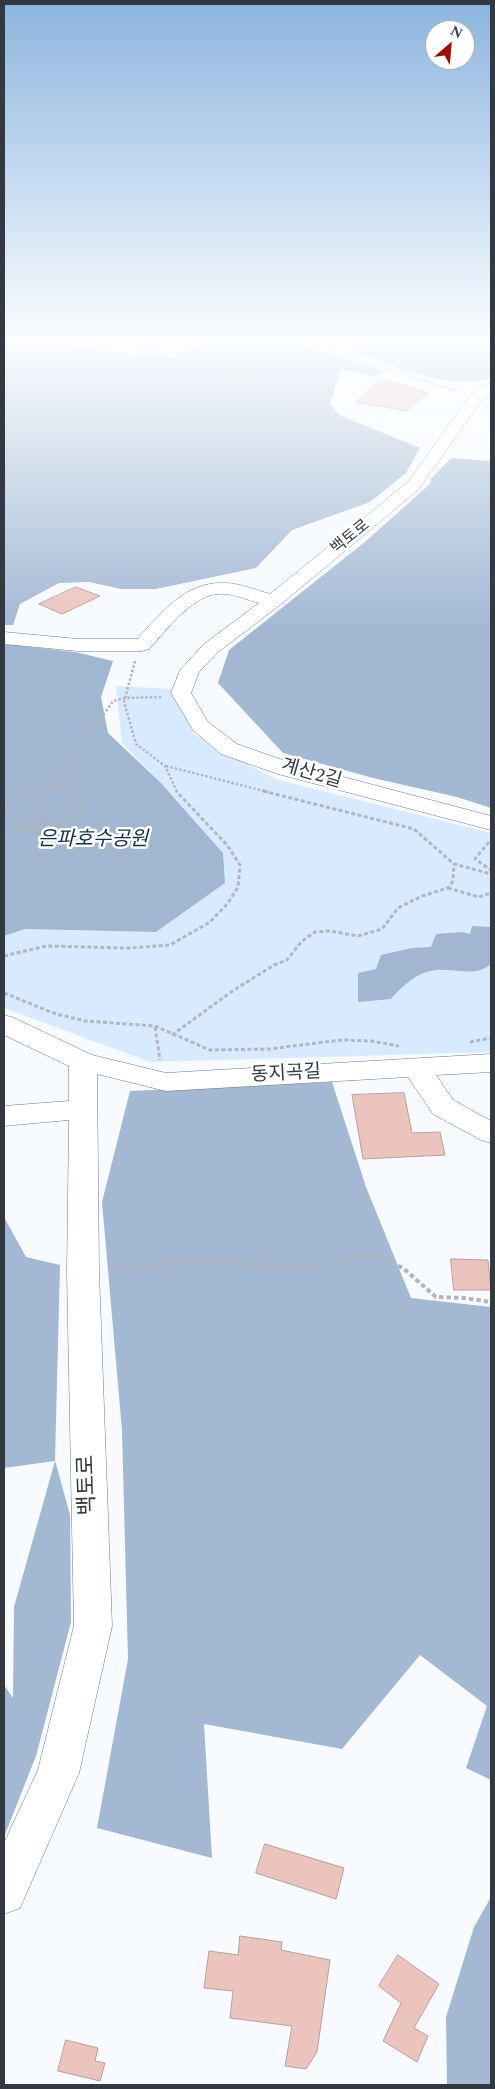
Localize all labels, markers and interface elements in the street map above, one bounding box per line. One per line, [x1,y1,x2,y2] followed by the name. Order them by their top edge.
[425,20,475,70] north arrow
[447,20,466,44] text: N
[328,517,374,559] street label: 백토로
[278,756,344,794] street label: 계산2길
[38,829,148,853] water label: 은파호수공원
[250,1062,322,1088] street label: 동지곡길
[75,1454,103,1516] street label: 백토로

